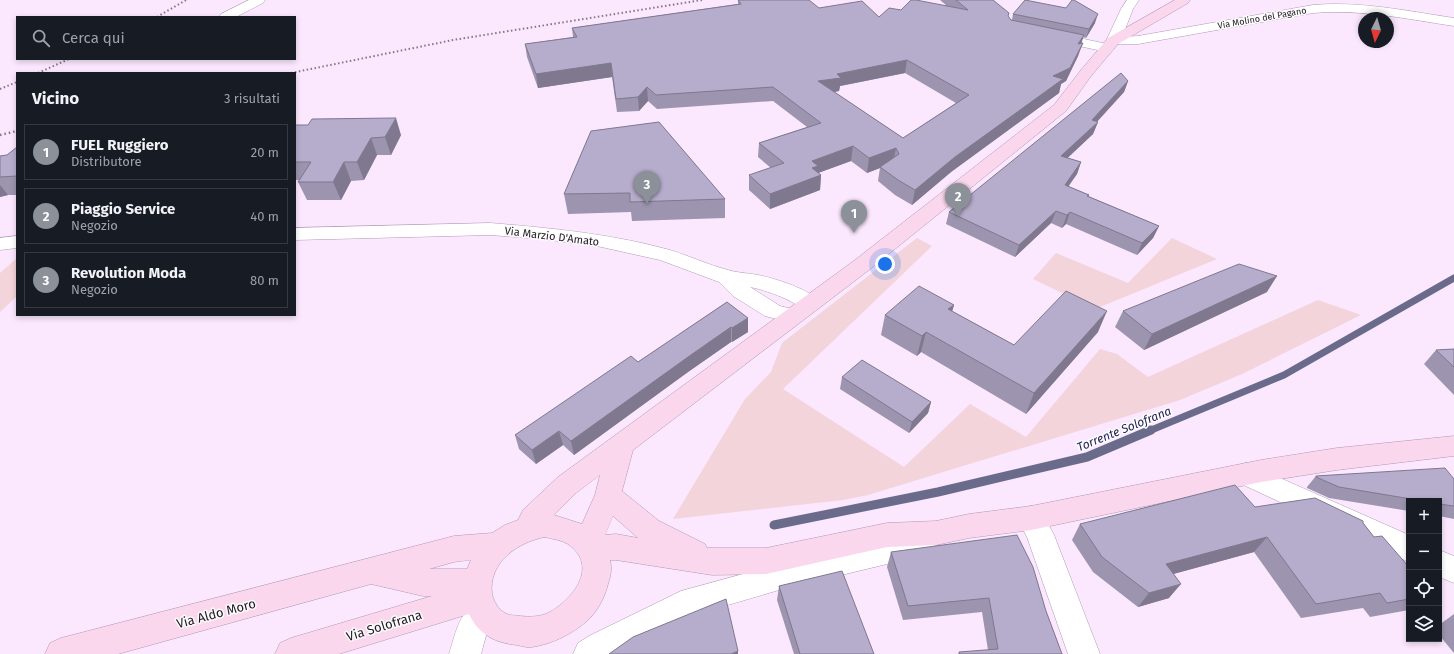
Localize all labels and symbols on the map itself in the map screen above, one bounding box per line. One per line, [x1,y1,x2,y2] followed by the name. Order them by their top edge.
[1217,5,1307,31] street label: Via Molino del Pagano
[1358,12,1394,48] north arrow
[634,171,660,204] pin: 3
[945,183,971,216] pin: 2
[841,200,867,233] pin: 1
[504,224,600,249] street label: Via Marzio D'Amato
[875,254,895,274] your location
[1075,404,1173,454] water label: Torrente Solofrana
[175,596,257,631] street label: Via Aldo Moro
[345,607,424,644] street label: Via Solofrana

